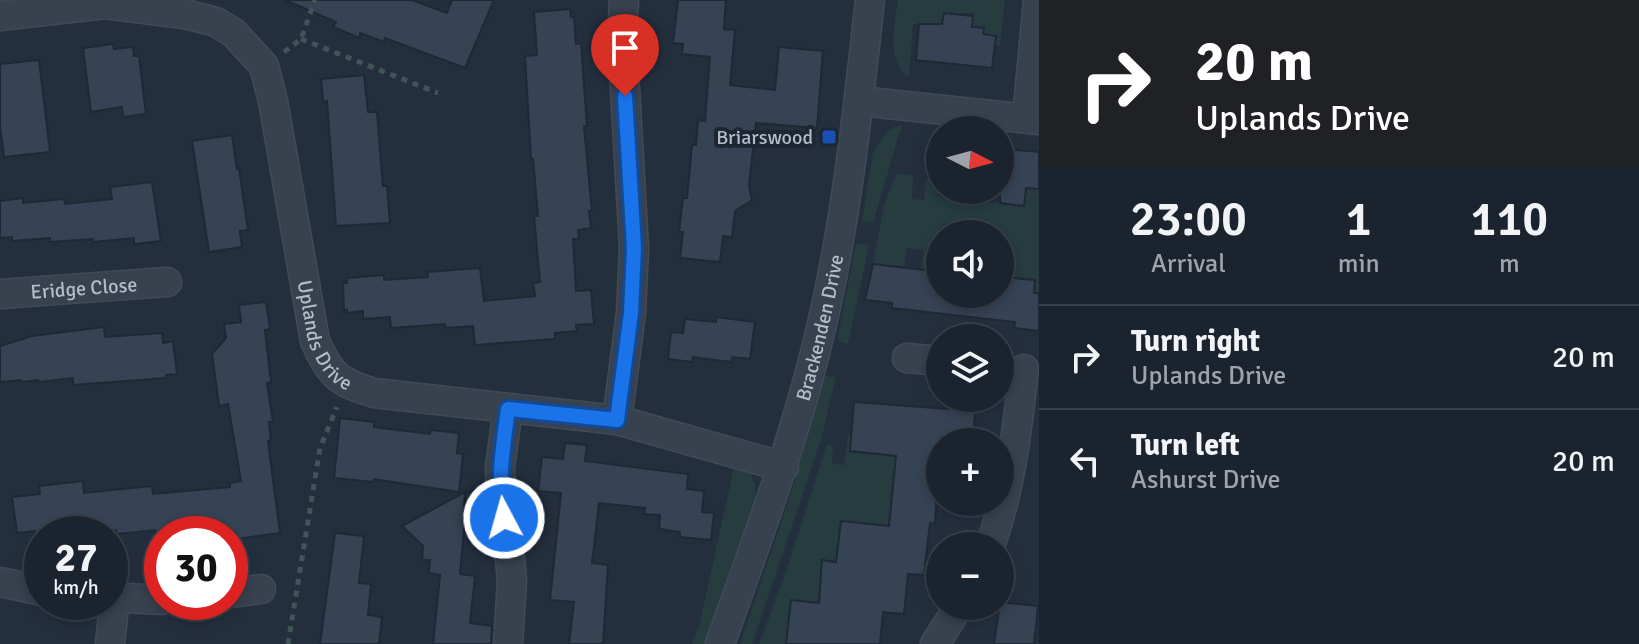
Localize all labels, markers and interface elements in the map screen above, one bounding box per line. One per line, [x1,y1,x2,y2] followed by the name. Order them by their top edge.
[591,14.0,659,96] pin
[603,26,647,70] icon: arrive
[1195,27,1313,96] text: 20 m
[1063,32,1167,136] icon: right
[1195,96,1410,141] text: Uplands Drive
[926,116,1014,204] north arrow
[926,116,1014,620] map controls
[716,125,813,150] place label: Briarswood
[820,128,838,146] marker: Briarswood
[1130,190,1247,249] text: 23:00
[1346,190,1372,249] text: 1
[1470,190,1548,249] text: 110
[926,220,1014,308] button: sound
[1151,248,1226,280] text: Arrival
[1338,248,1380,280] text: min
[1499,248,1520,280] text: m
[790,252,849,404] street label: Brackenden Drive
[30,272,138,304] street label: Eridge Close
[292,278,357,396] street label: Uplands Drive
[1131,323,1260,360] text: Turn right
[926,324,1014,412] button: layers
[1063,335,1107,379] icon: right
[1552,339,1615,376] text: 20 m
[1131,360,1286,392] text: Uplands Drive
[1131,427,1240,464] text: Turn left
[926,428,1014,516] button: +
[1063,439,1107,483] icon: left
[1552,443,1615,480] text: 20 m
[1131,464,1281,496] text: Ashurst Drive
[462,476,546,560] position arrow
[144,516,248,620] speed limit sign: 30
[926,532,1014,620] button: −
[54,533,98,583] text: 27
[53,575,99,600] text: km/h

